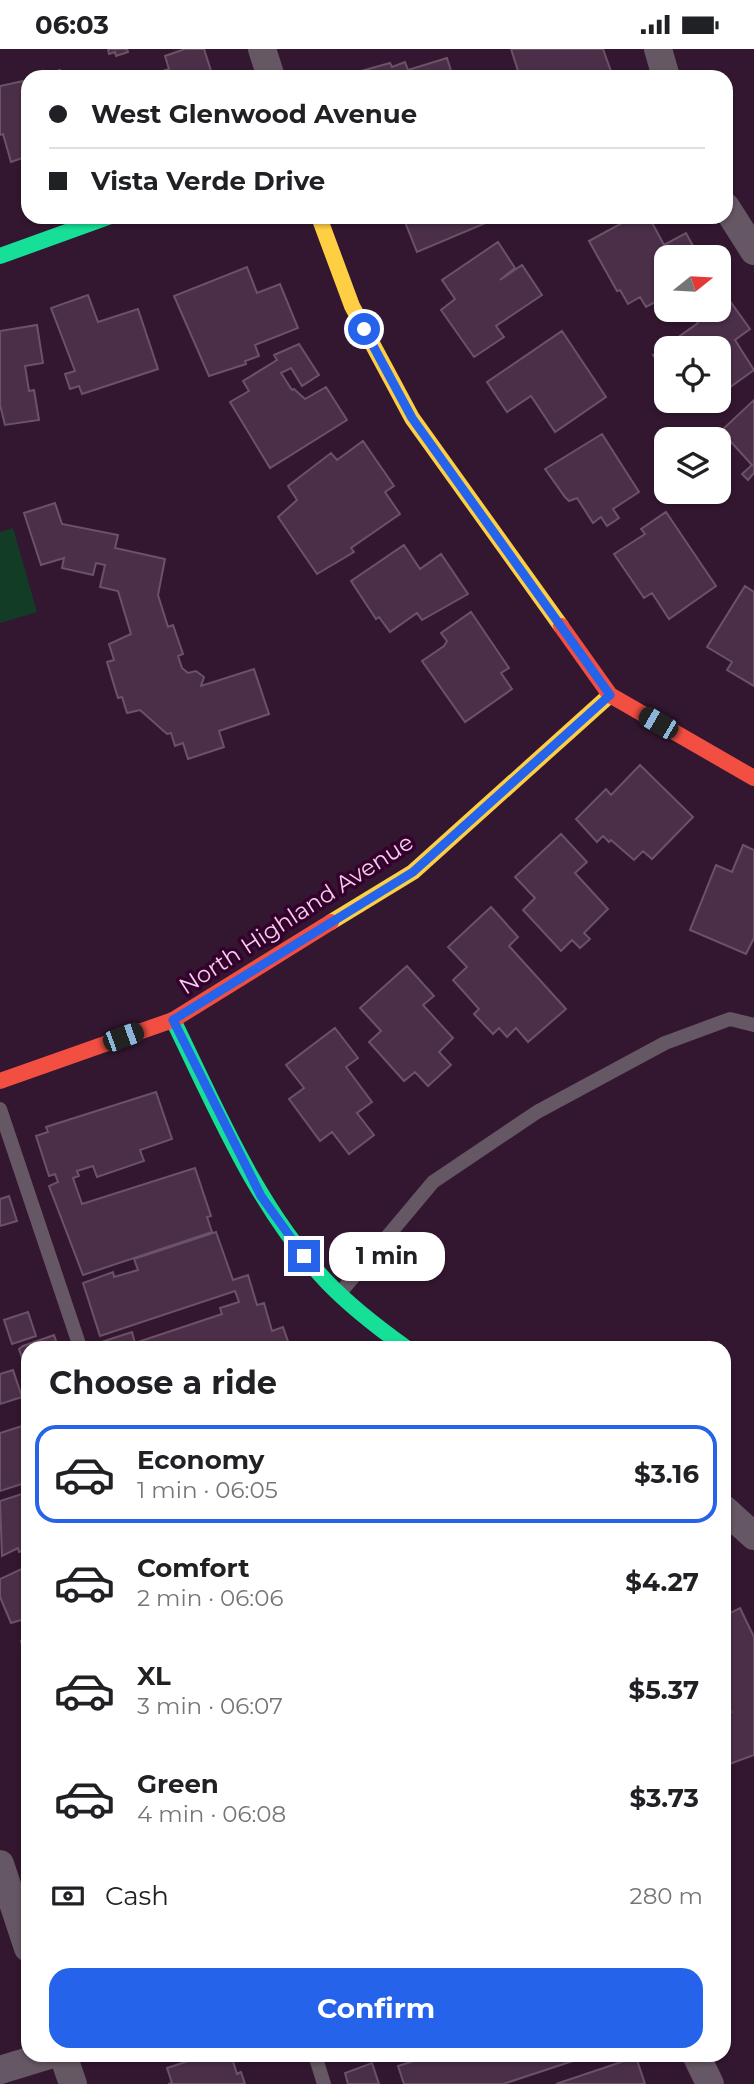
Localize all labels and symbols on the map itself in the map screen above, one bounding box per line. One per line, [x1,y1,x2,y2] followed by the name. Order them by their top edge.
[654,245,732,322] north arrow
[348,313,380,345] route start
[635,703,682,743] car
[174,828,418,1000] street label: North Highland Avenue
[100,1020,147,1054] car
[328,1231,444,1281] callout: 1 min
[288,1240,320,1272] route end

